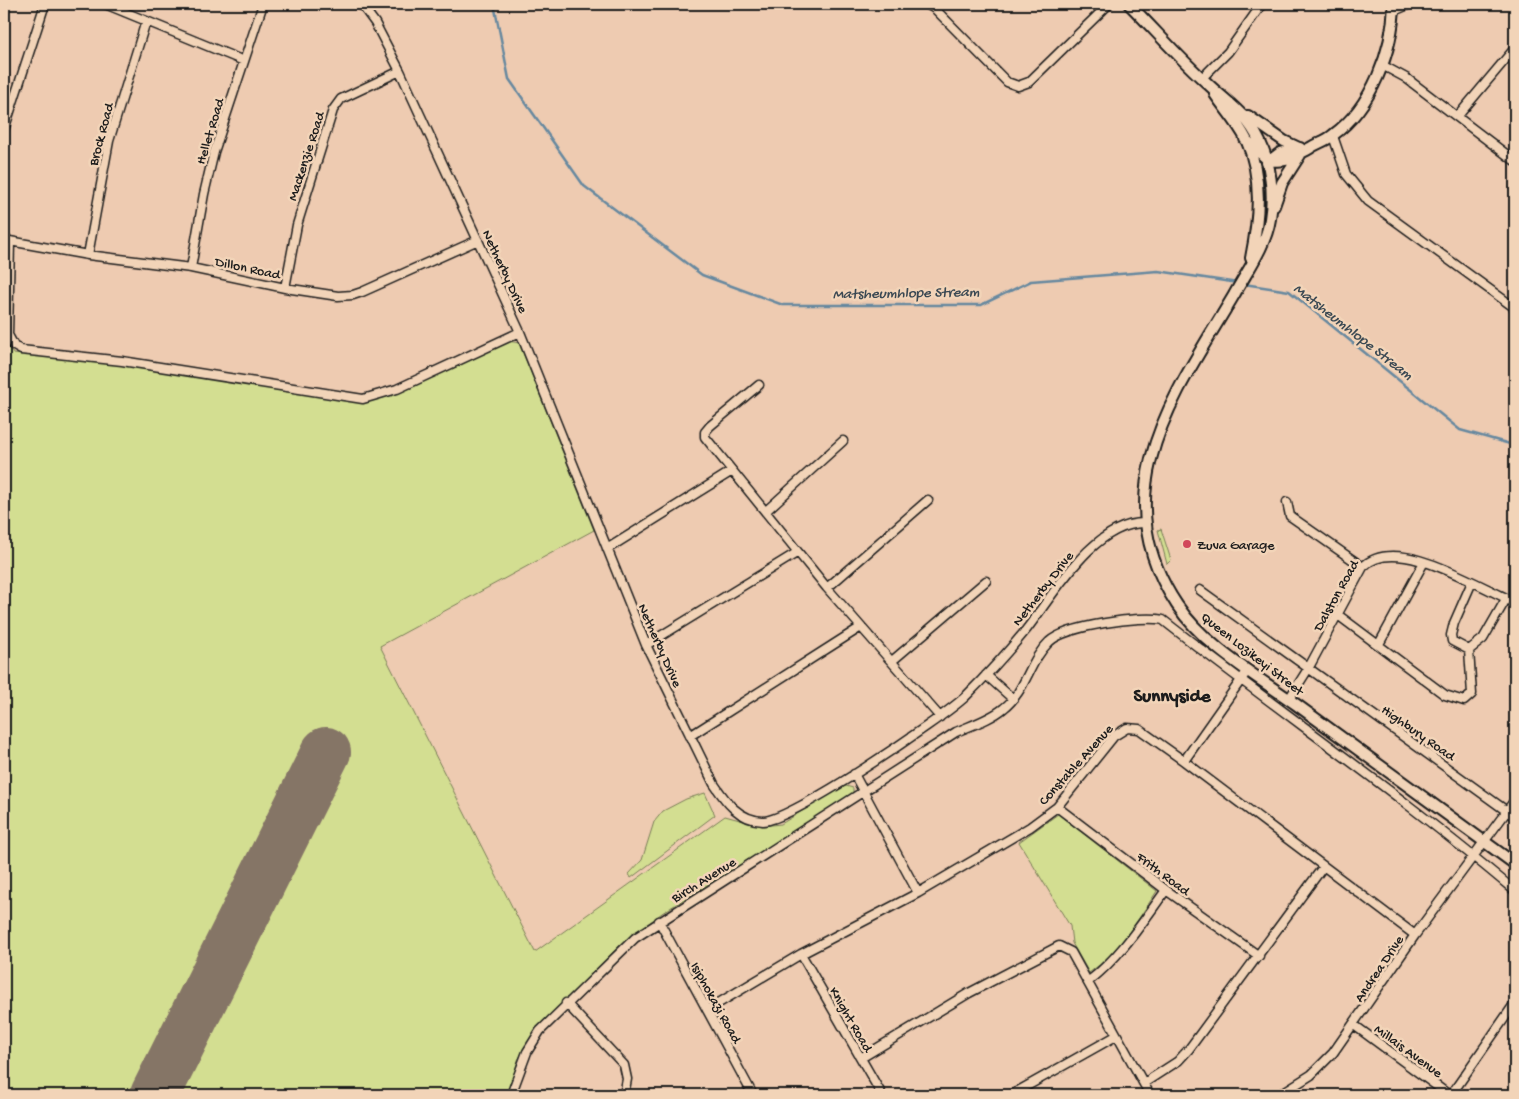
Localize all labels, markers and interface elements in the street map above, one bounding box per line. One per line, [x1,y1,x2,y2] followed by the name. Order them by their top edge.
[193,95,230,167] street label: Hellet Road
[86,100,119,169] street label: Brock Road
[285,108,330,203] street label: Mackenzie Road
[477,228,531,317] street label: Netherby Drive
[212,254,283,285] street label: Dillon Road
[1289,280,1416,385] water label: Matsheumhlope Stream
[832,284,980,304] water label: Matsheumhlope Stream
[1181,538,1193,550] marker: Zuva Garage
[1197,538,1275,555] place label: Zuva Garage
[1010,548,1079,630] street label: Netherby Drive
[1310,556,1365,636] street label: Dalston Road
[633,601,685,691] street label: Netherby Drive
[1197,609,1307,701] street label: Queen Lozikeyi Street
[1133,686,1212,709] district label: Sunnyside
[1377,702,1459,767] street label: Highbury Road
[1036,721,1118,810] street label: Constable Avenue
[1132,849,1194,902] street label: Frith Road
[668,854,740,908] street label: Birch Avenue
[1352,932,1409,1006] street label: Andrea Drive
[685,960,745,1048] street label: Isiphokazi Road
[824,985,876,1057] street label: Knight Road
[1370,1022,1446,1083] street label: Millais Avenue

